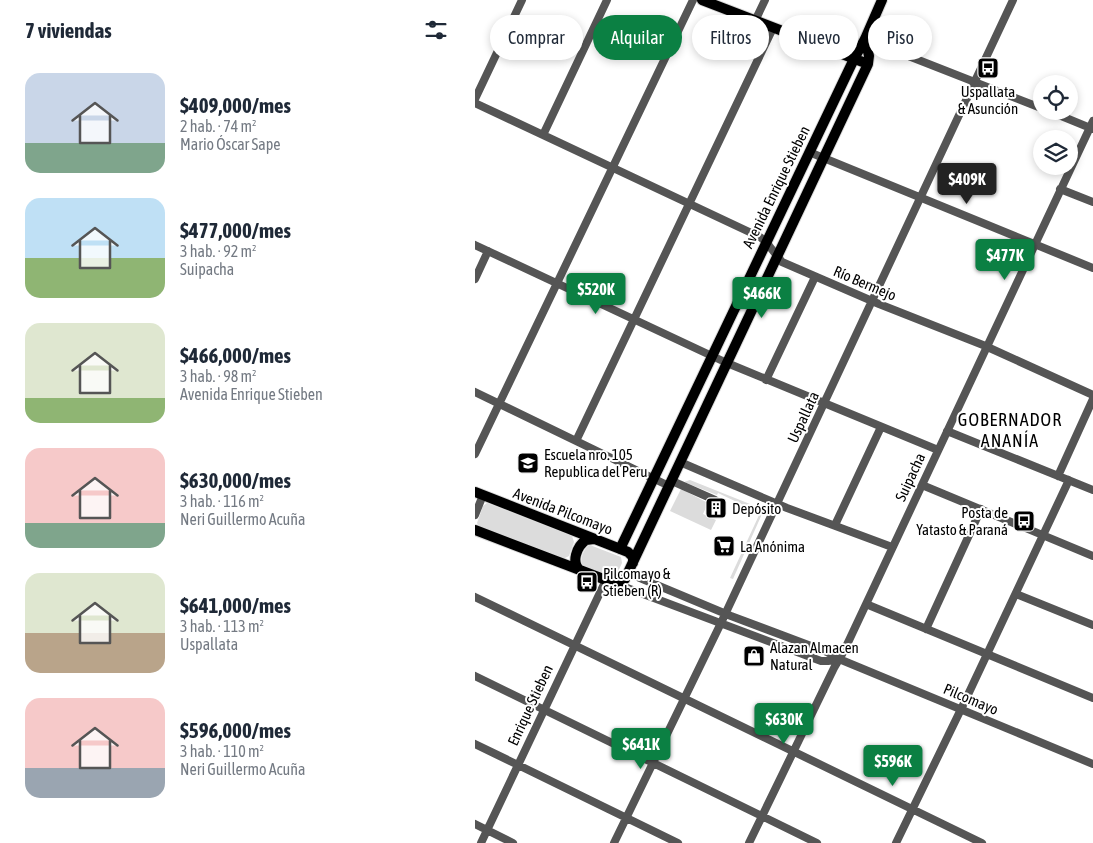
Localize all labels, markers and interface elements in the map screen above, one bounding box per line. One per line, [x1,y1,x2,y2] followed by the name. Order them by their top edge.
[490,15,583,60] chip: Comprar
[593,15,682,60] chip: Alquilar
[692,15,769,60] chip: Filtros
[779,15,858,60] chip: Nuevo
[868,15,932,60] chip: Piso
[422,16,450,44] icon: filters
[25,18,112,42] text: 7 viviendas
[976,56,1000,80] bus stop icon: Uspallata & Asunción
[1033,75,1078,175] map controls
[1033,75,1078,120] button: locate
[958,83,1018,117] place label: Uspallata & Asunción
[65,93,125,153] icon: home
[180,93,291,117] text: $409,000/mes
[180,117,256,135] text: 2 hab. · 74 m²
[739,123,813,251] street label: Avenida Enrique Stieben
[1033,130,1078,175] button: layers
[180,135,281,153] text: Mario Óscar Sape
[932,162,1002,205] pin: $409K
[948,170,986,188] text: $409K
[65,218,125,278] icon: home
[180,218,291,242] text: $477,000/mes
[970,238,1040,281] pin: $477K
[180,242,256,260] text: 3 hab. · 92 m²
[986,246,1024,264] text: $477K
[180,260,234,278] text: Suipacha
[831,262,899,304] street label: Río Bermejo
[561,272,631,315] pin: $520K
[727,276,797,319] pin: $466K
[577,280,615,298] text: $520K
[743,284,781,302] text: $466K
[65,343,125,403] icon: home
[180,343,291,367] text: $466,000/mes
[180,367,256,385] text: 3 hab. · 98 m²
[180,385,323,403] text: Avenida Enrique Stieben
[784,389,822,445] street label: Uspallata
[958,409,1062,451] district label: GOBERNADOR ANANÍA
[544,446,647,480] place label: Escuela nro. 105 Republica del Peru
[892,450,928,504] street label: Suipacha
[516,451,540,475] school or university icon: Escuela nro. 105 Republica del Peru
[65,468,125,528] icon: home
[180,468,291,492] text: $630,000/mes
[511,484,615,538] street label: Avenida Pilcomayo
[180,492,264,510] text: 3 hab. · 116 m²
[704,496,728,520] building icon: Depósito
[732,500,781,517] place label: Depósito
[916,504,1008,538] place label: Posta de Yatasto & Paraná
[1012,509,1036,533] bus stop icon: Posta de Yatasto & Paraná
[180,510,305,528] text: Neri Guillermo Acuña
[712,534,736,558] supermarket icon: La Anónima
[740,538,805,555] place label: La Anónima
[603,565,671,599] place label: Pilcomayo & Stieben (R)
[575,570,599,594] bus stop icon: Pilcomayo & Stieben (R)
[65,593,125,653] icon: home
[180,593,291,617] text: $641,000/mes
[180,617,264,635] text: 3 hab. · 113 m²
[180,635,238,653] text: Uspallata
[770,639,859,673] place label: Alazan Almacen Natural
[742,644,766,668] shop icon: Alazan Almacen Natural
[504,662,556,748] street label: Enrique Stieben
[941,680,1001,718] street label: Pilcomayo
[749,702,819,745] pin: $630K
[765,710,803,728] text: $630K
[65,718,125,778] icon: home
[180,718,291,742] text: $596,000/mes
[606,728,676,770] pin: $641K
[622,735,660,753] text: $641K
[180,742,264,760] text: 3 hab. · 110 m²
[858,744,928,787] pin: $596K
[874,752,912,770] text: $596K
[180,760,305,778] text: Neri Guillermo Acuña

